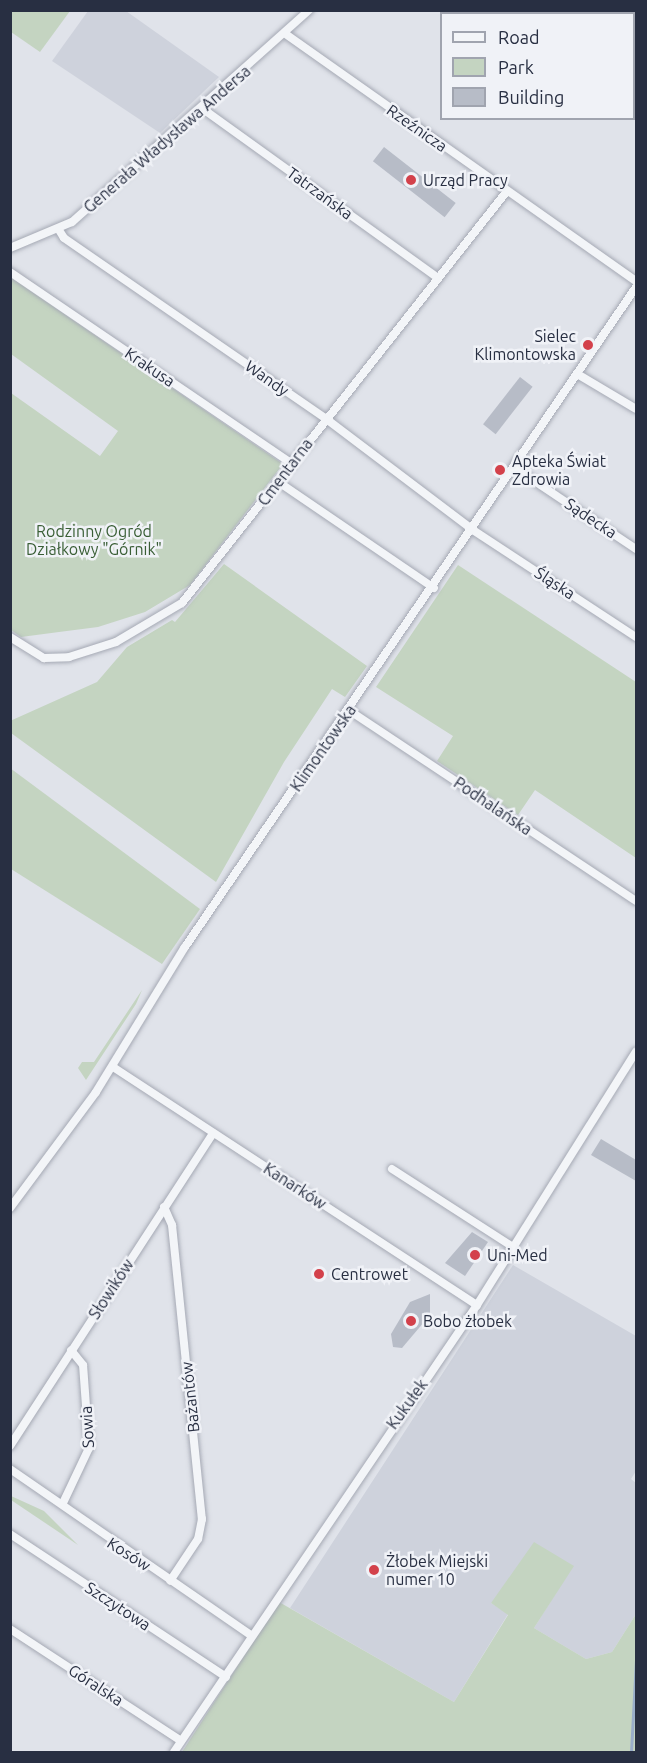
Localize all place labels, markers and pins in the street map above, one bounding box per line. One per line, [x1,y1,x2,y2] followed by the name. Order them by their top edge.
[423,170,508,190] place label: Urząd Pracy
[404,173,418,187] marker: Urząd Pracy
[475,326,576,364] place label: Sielec Klimontowska
[581,338,595,352] marker: Sielec Klimontowska
[512,451,606,489] place label: Apteka Świat Zdrowia
[493,463,507,477] marker: Apteka Świat Zdrowia
[487,1245,548,1265] place label: Uni-Med
[468,1248,482,1262] marker: Uni-Med
[331,1264,408,1284] place label: Centrowet
[312,1267,326,1281] marker: Centrowet
[423,1311,512,1331] place label: Bobo żłobek
[404,1314,418,1328] marker: Bobo żłobek
[386,1551,488,1589] place label: Żłobek Miejski numer 10
[367,1563,381,1577] marker: Żłobek Miejski numer 10

